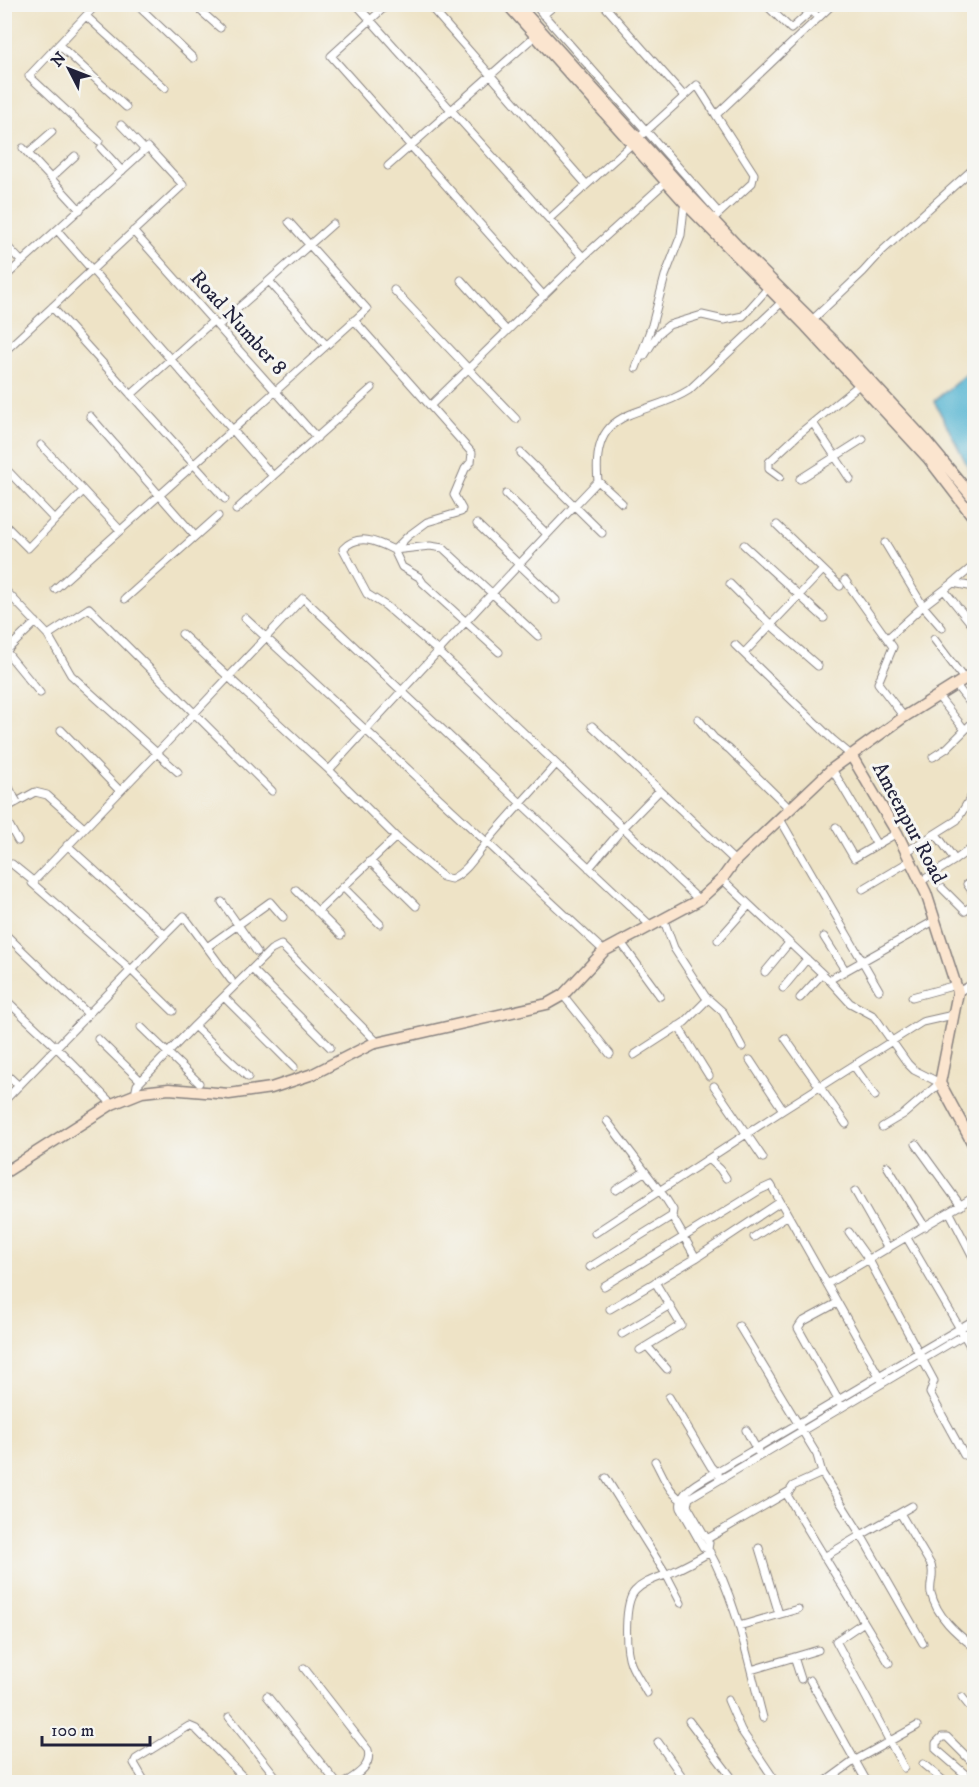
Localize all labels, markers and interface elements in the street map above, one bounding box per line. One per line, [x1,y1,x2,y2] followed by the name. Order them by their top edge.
[39,39,99,99] north arrow
[47,48,70,71] text: N
[184,265,292,381] street label: Road Number 8
[866,758,952,889] street label: Ameenpur Road
[42,1709,150,1747] scale bar
[51,1720,94,1742] text: 100 m

